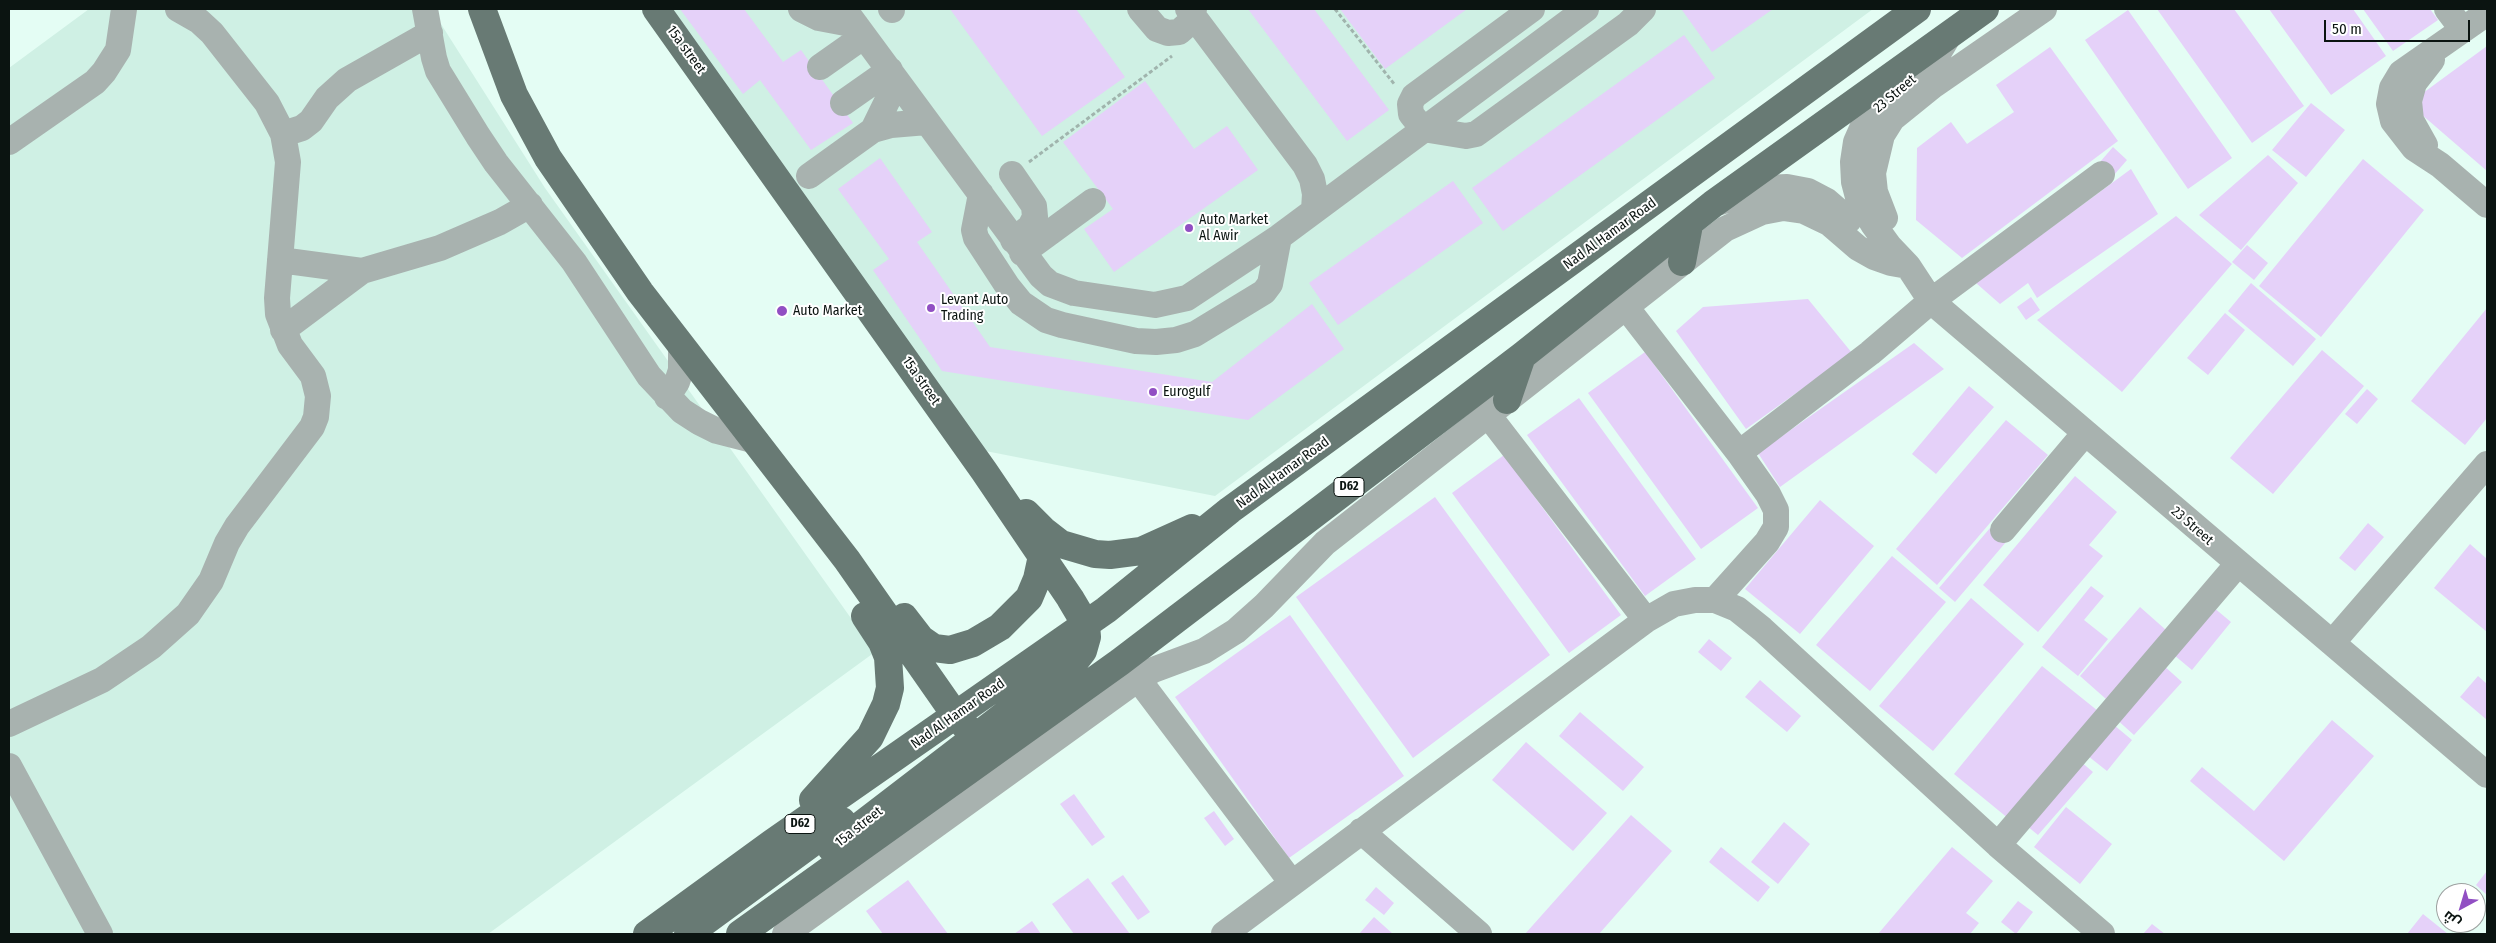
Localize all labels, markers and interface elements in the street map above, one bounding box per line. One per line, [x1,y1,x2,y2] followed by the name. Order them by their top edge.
[2326,10,2472,42] scale bar
[2332,20,2362,38] text: 50 m
[663,23,709,77] street label: 15a street
[1870,71,1920,117] street label: 23 Street
[1560,195,1660,273] street label: Nad Al Hamar Road
[1199,212,1268,244] place label: Auto Market Al Awir
[1183,222,1195,234] marker: Auto Market Al Awir
[941,292,1008,324] place label: Levant Auto Trading
[925,302,937,314] marker: Levant Auto Trading
[793,303,862,319] place label: Auto Market
[775,304,789,318] marker: Auto Market
[898,353,944,409] street label: 15a street
[1163,384,1210,400] place label: Eurogulf
[1147,386,1159,398] marker: Eurogulf
[1233,434,1333,512] street label: Nad Al Hamar Road
[1334,478,1364,497] road number: D62
[2168,503,2216,549] street label: 23 Street
[908,675,1008,753] street label: Nad Al Hamar Road
[832,803,886,851] street label: 15a street
[785,814,815,834] road number: D62
[2436,883,2486,933] north arrow
[2440,907,2464,932] text: ش

